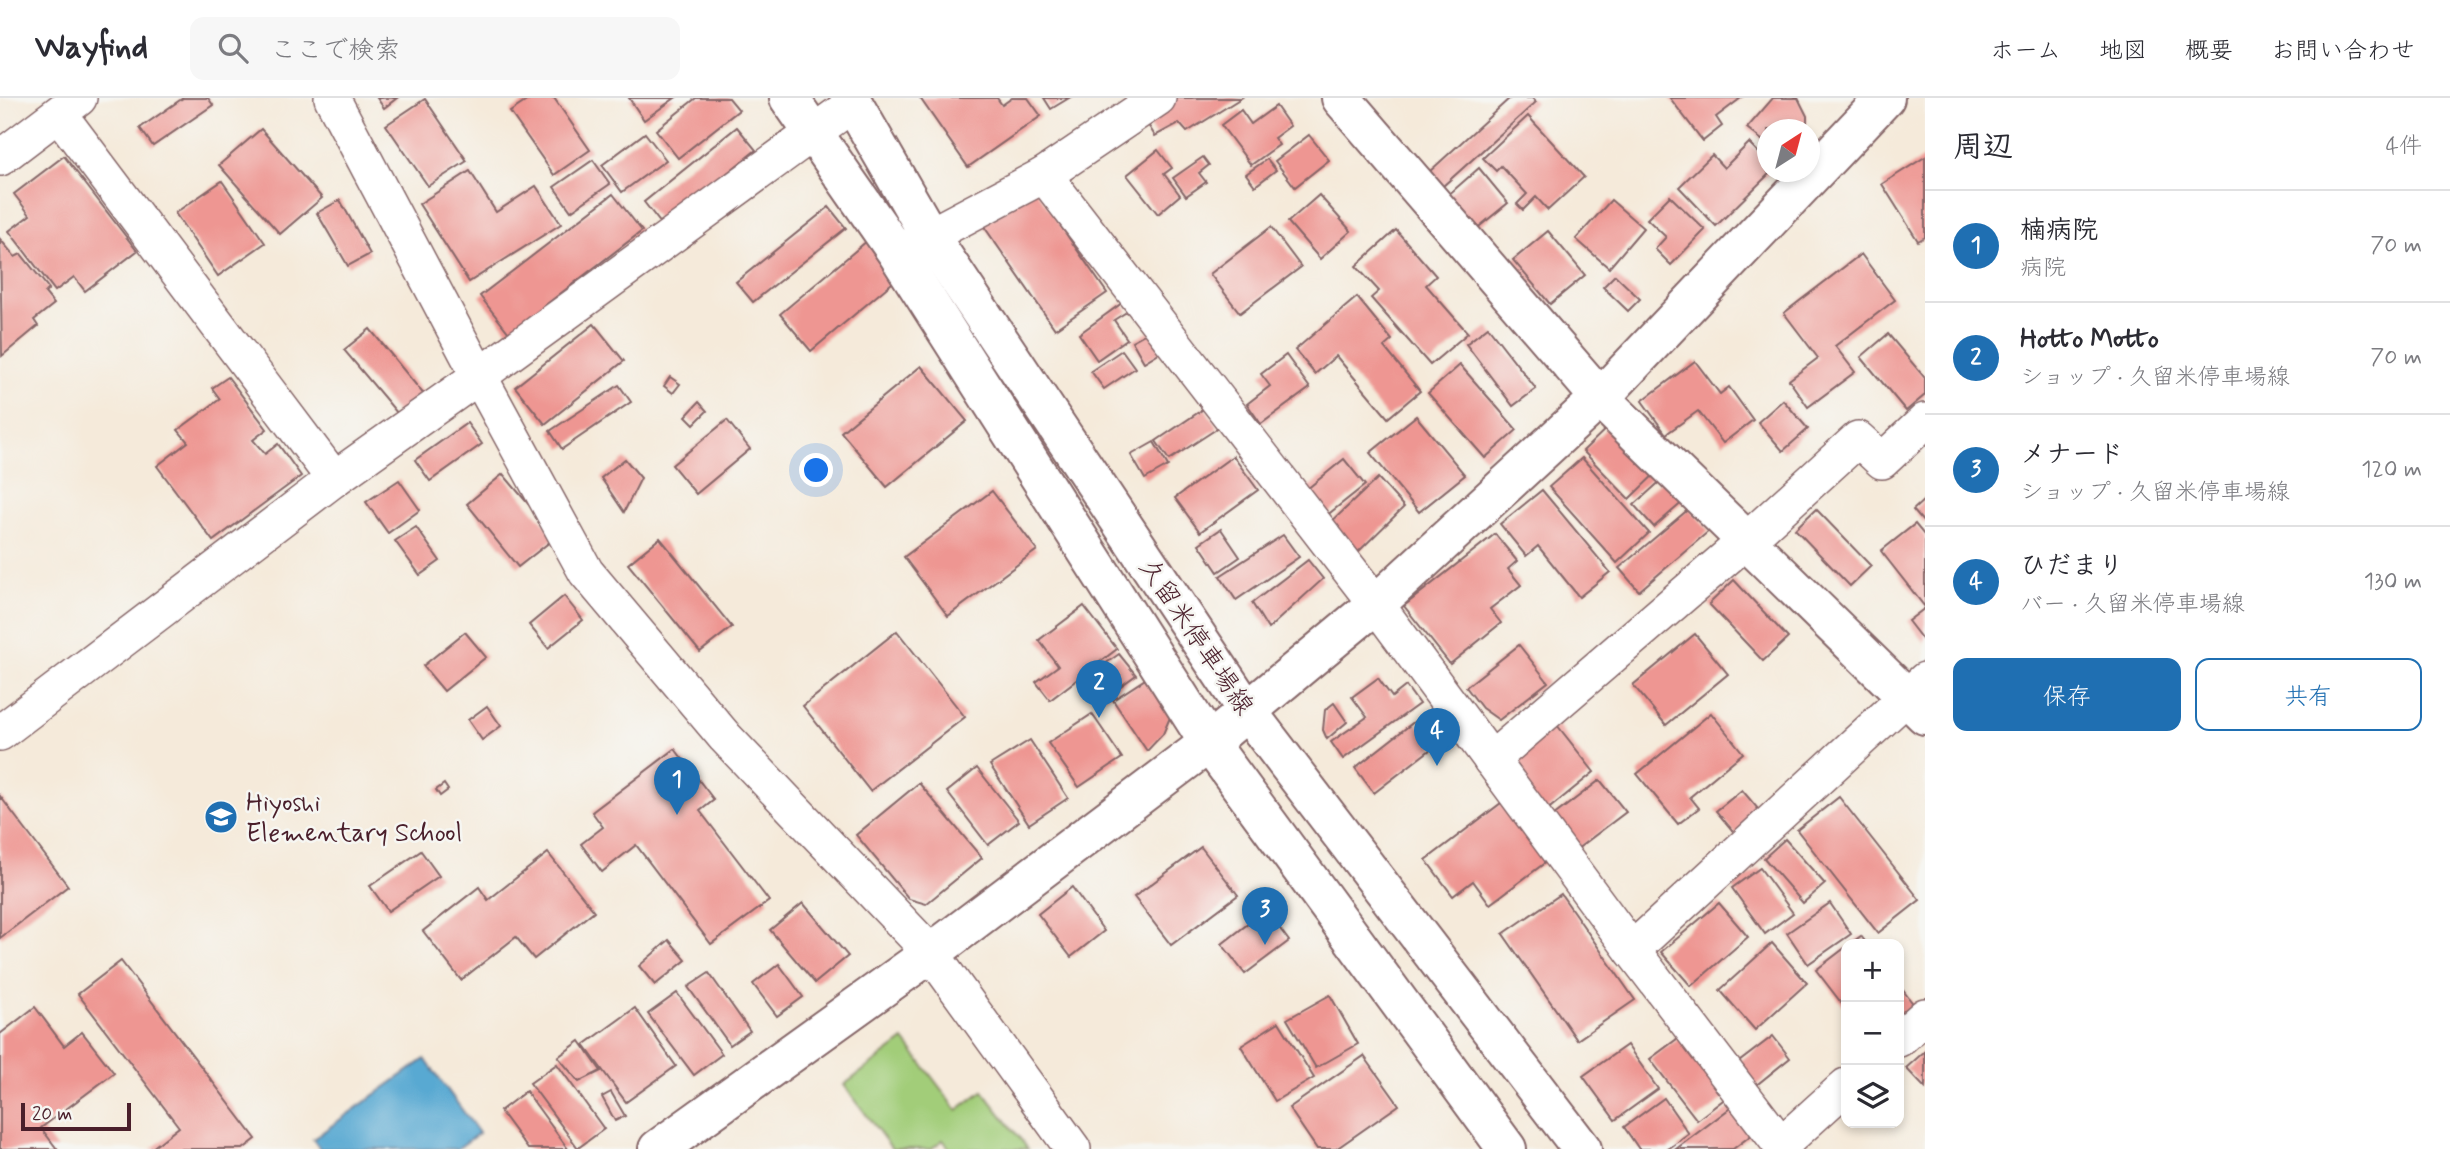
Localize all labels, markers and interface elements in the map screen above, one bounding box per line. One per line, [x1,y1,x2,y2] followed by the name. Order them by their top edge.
[190,17,680,80] search box
[35,26,148,70] text: Wayfind
[214,29,252,67] icon: search
[270,34,400,68] text: ここで検索
[1990,36,2061,67] text: ホーム
[2099,36,2147,67] text: 地図
[2185,36,2233,67] text: 概要
[2271,36,2415,67] text: お問い合わせ
[1757,119,1820,182] north arrow
[1953,128,2013,167] text: 周辺
[2386,132,2422,162] text: 4件
[2020,214,2098,248] text: 楠病院
[1971,231,1981,261] text: 1
[2370,231,2422,261] text: 70 m
[2020,254,2066,284] text: 病院
[2020,323,2159,357] text: Hotto Motto
[1970,343,1982,373] text: 2
[2370,343,2422,373] text: 70 m
[2020,363,2290,393] text: ショップ · 久留米停車場線
[2020,438,2124,472] text: メナード
[799,453,833,487] your location
[1971,455,1981,485] text: 3
[2361,455,2422,485] text: 120 m
[2020,478,2290,508] text: ショップ · 久留米停車場線
[2020,550,2124,584] text: ひだまり
[1130,552,1260,722] street label: 久留米停車場線
[1969,567,1983,597] text: 4
[2364,567,2422,597] text: 130 m
[2020,590,2245,620] text: バー · 久留米停車場線
[1953,658,2181,731] button: 保存
[2195,658,2422,731] button: 共有
[1076,660,1122,718] pin: 2
[1414,708,1460,766] pin: 4
[654,757,700,815] pin: 1
[246,787,462,851] place label: Hiyoshi Elementary School
[202,798,240,836] school or university icon: Hiyoshi Elementary School
[1242,887,1288,945] pin: 3
[1841,939,1904,1128] map controls
[1841,939,1904,1002] button: +
[1841,1002,1904,1065] button: −
[1841,1065,1904,1128] button: layers
[21,1100,131,1132] scale bar
[32,1102,72,1127] text: 20 m

